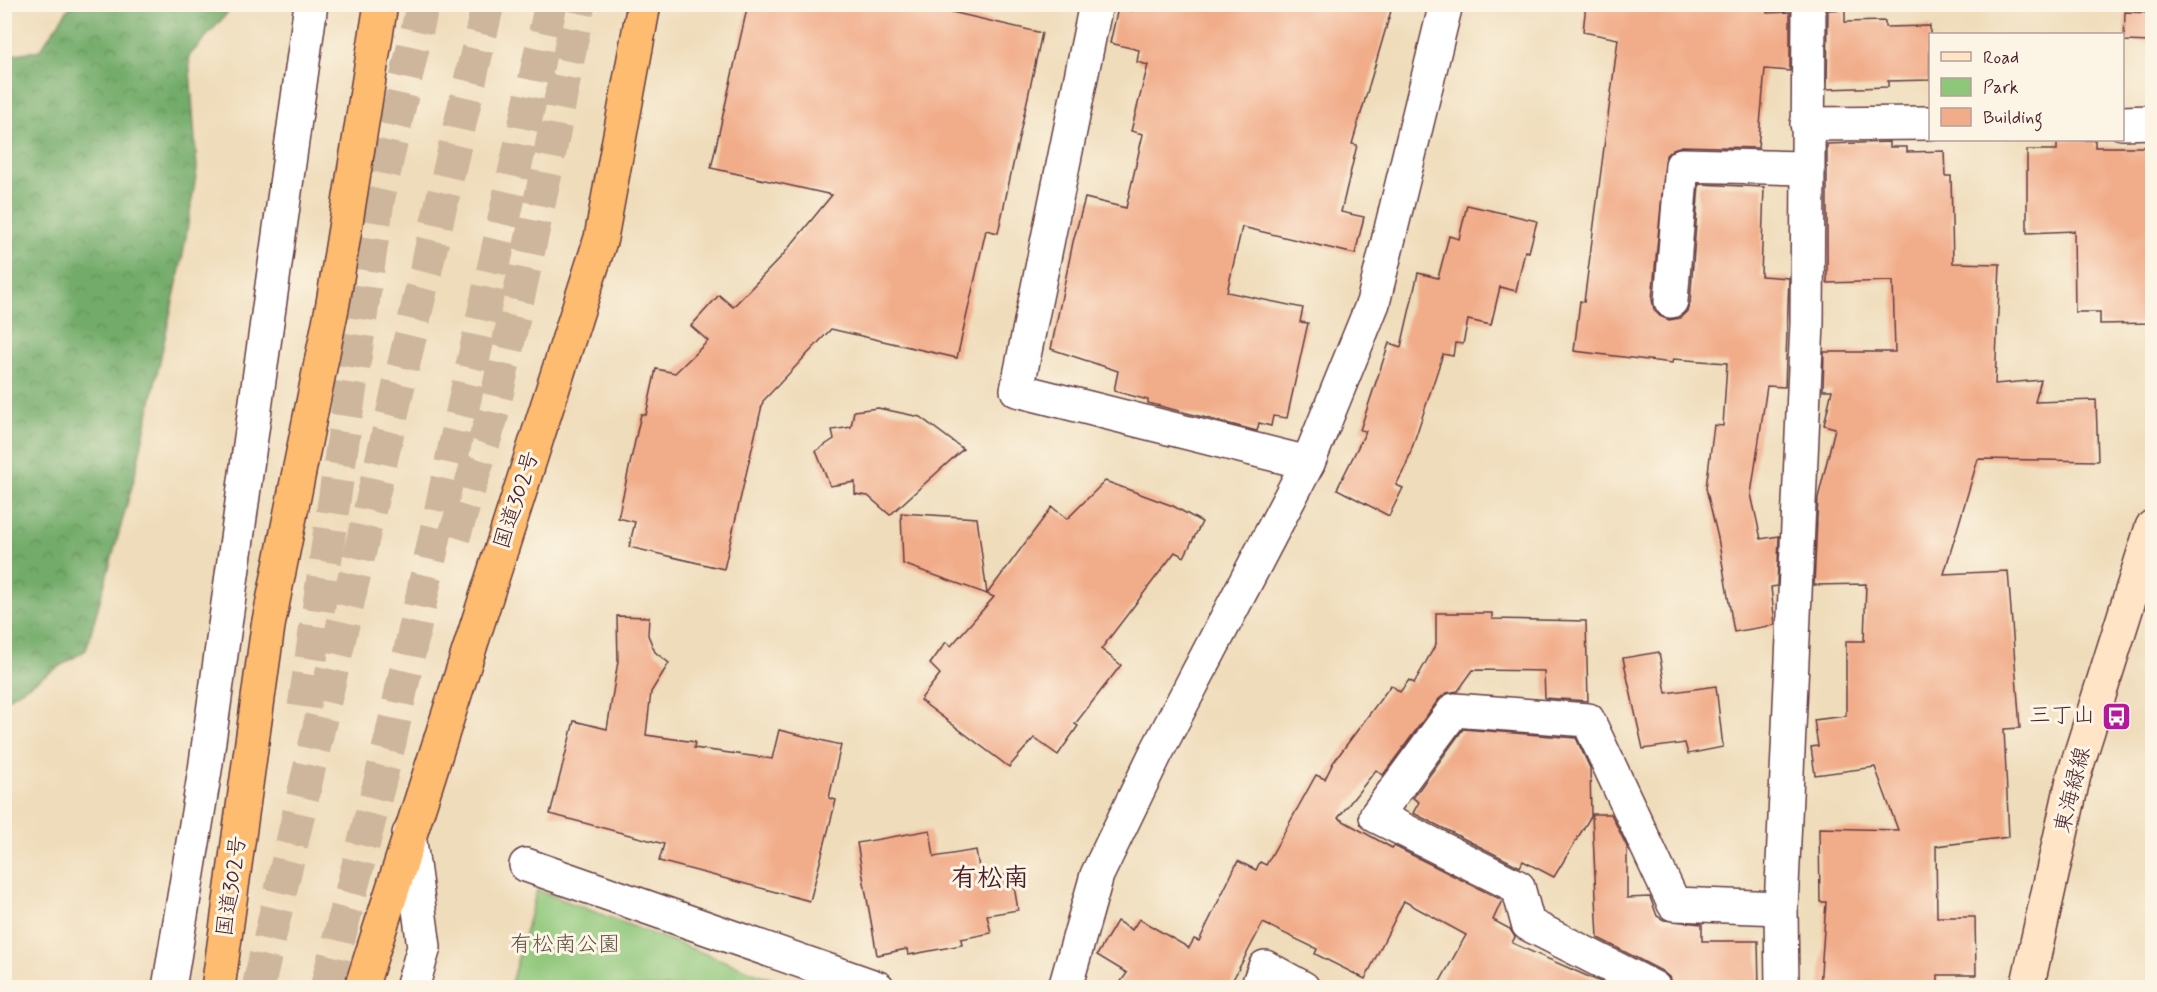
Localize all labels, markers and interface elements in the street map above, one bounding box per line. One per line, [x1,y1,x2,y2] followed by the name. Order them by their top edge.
[1929,33,2124,141] legend
[1983,46,2019,70] text: Road
[1983,76,2019,100] text: Park
[1983,106,2043,132] text: Building
[488,447,546,553] street label: 国道302号
[2100,700,2132,732] bus stop icon: 三丁山
[2029,702,2095,730] place label: 三丁山
[2049,744,2097,836] street label: 東海緑線
[211,834,253,938] street label: 国道302号
[951,862,1029,896] district label: 有松南
[510,931,620,959] park label: 有松南公園

